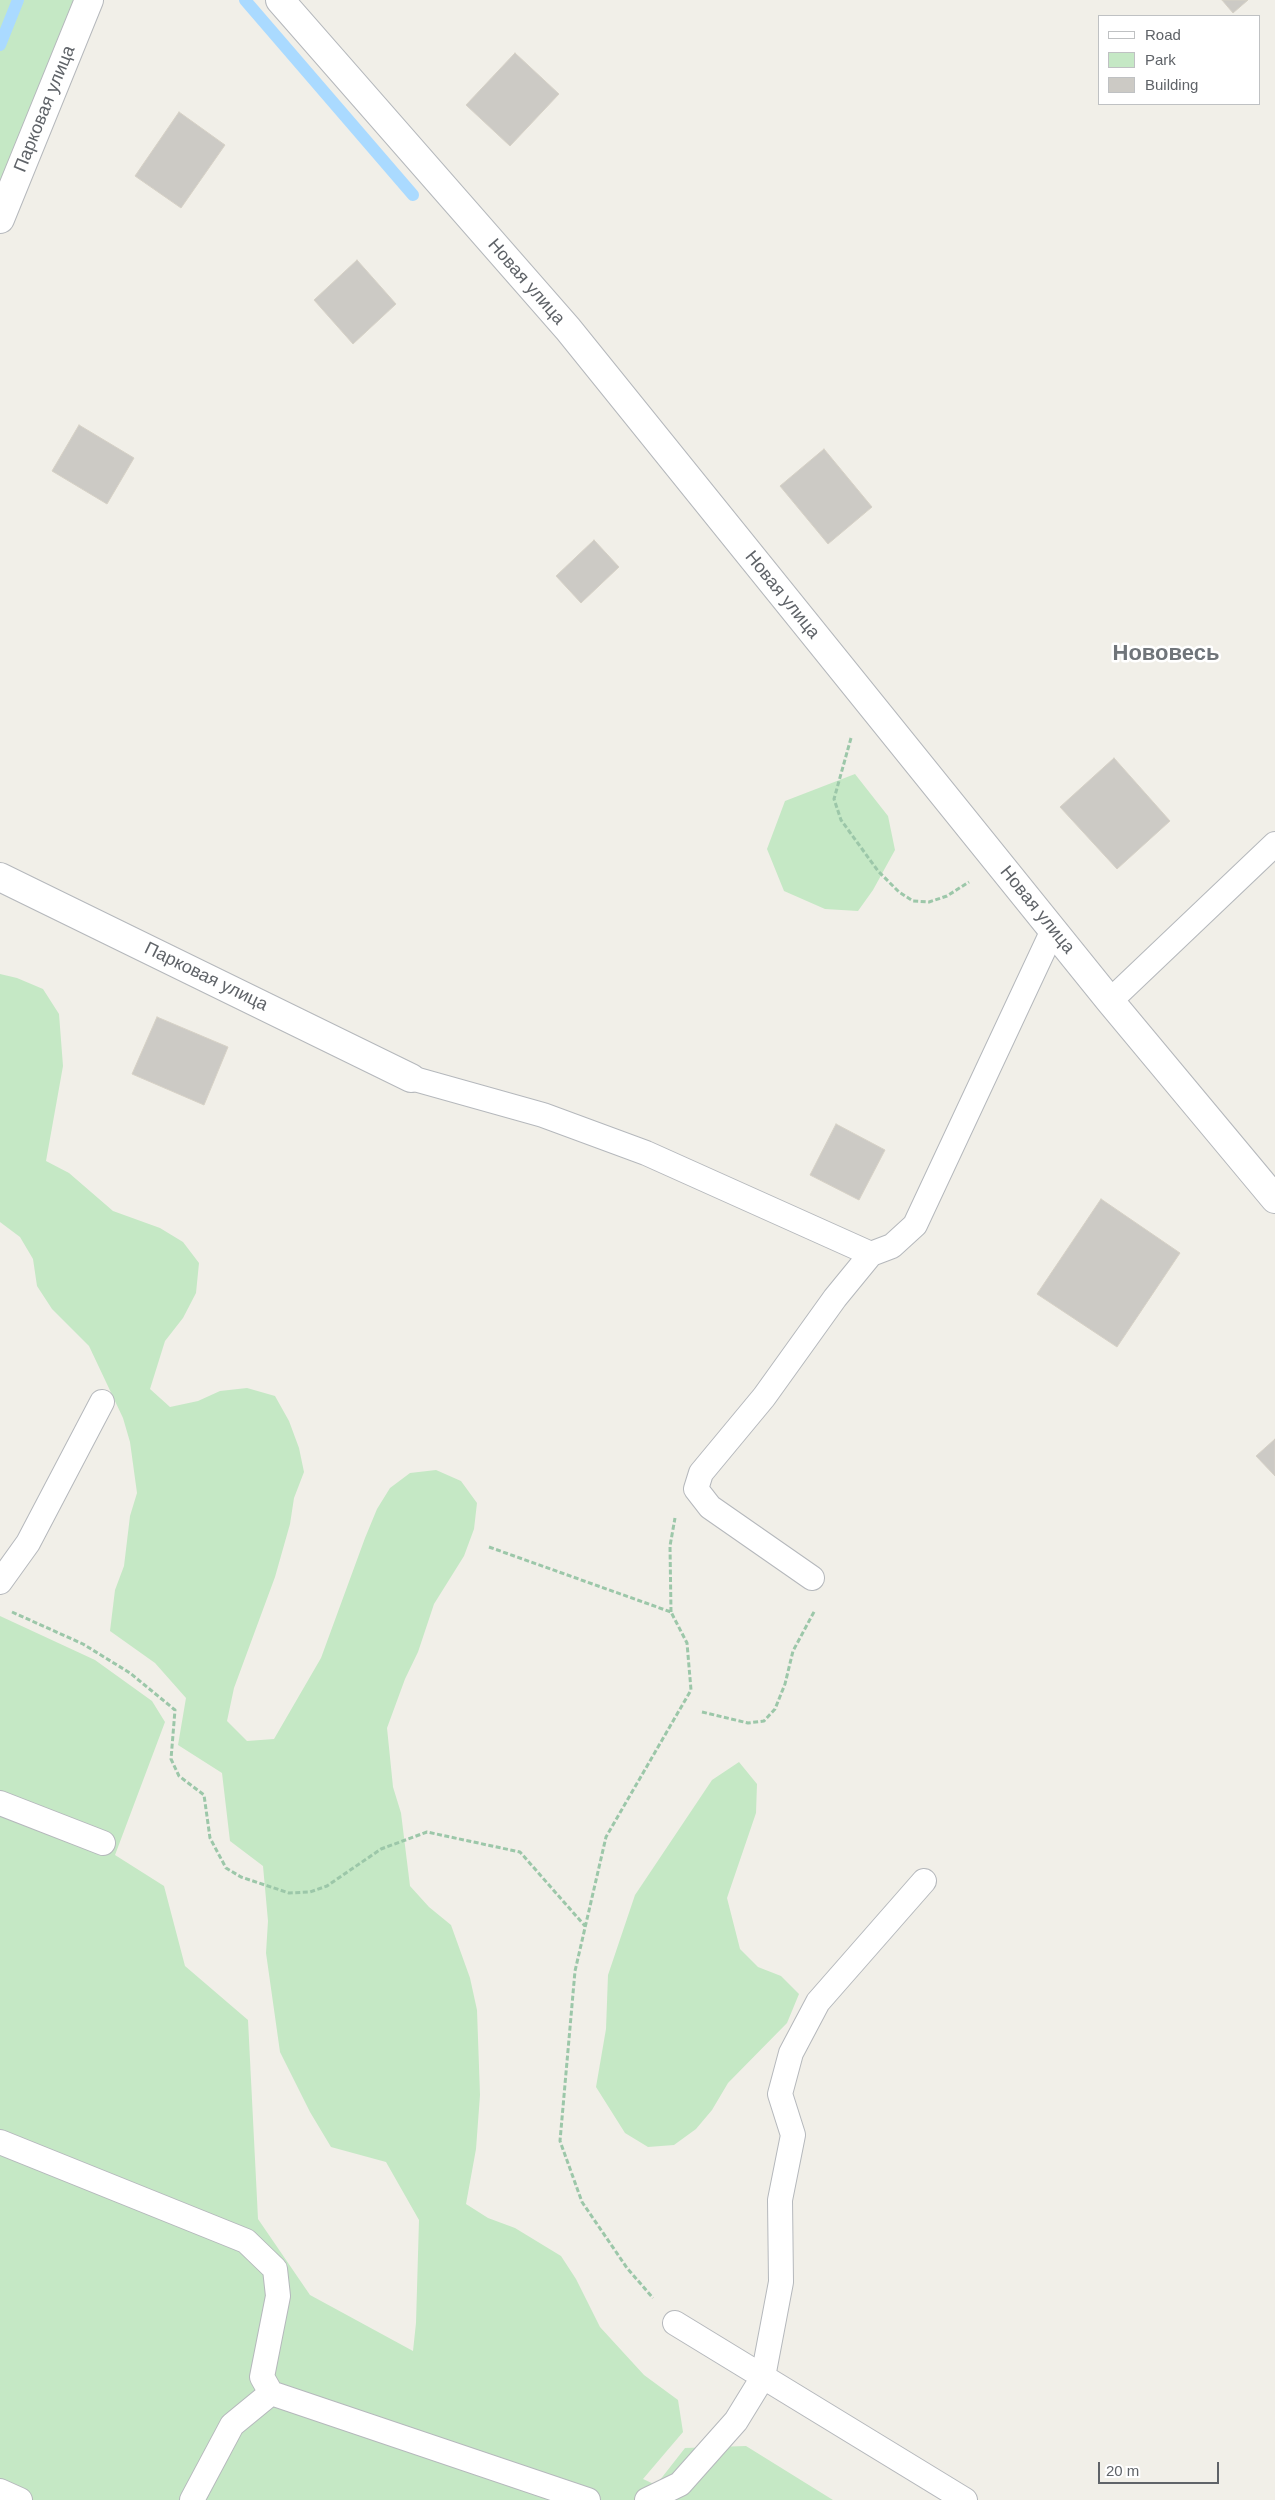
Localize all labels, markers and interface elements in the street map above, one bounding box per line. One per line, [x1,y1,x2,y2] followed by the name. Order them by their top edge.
[1098,15,1260,105] legend
[1145,26,1181,43] text: Road
[10,43,80,175] street label: Парковая улица
[1145,51,1176,68] text: Park
[1145,76,1198,93] text: Building
[483,235,569,329] street label: Новая улица
[740,547,824,643] street label: Новая улица
[1113,641,1219,667] district label: Нововесь
[995,862,1079,958] street label: Новая улица
[141,938,271,1016] street label: Парковая улица
[1100,2452,1221,2484] scale bar
[1106,2462,1139,2479] text: 20 m

